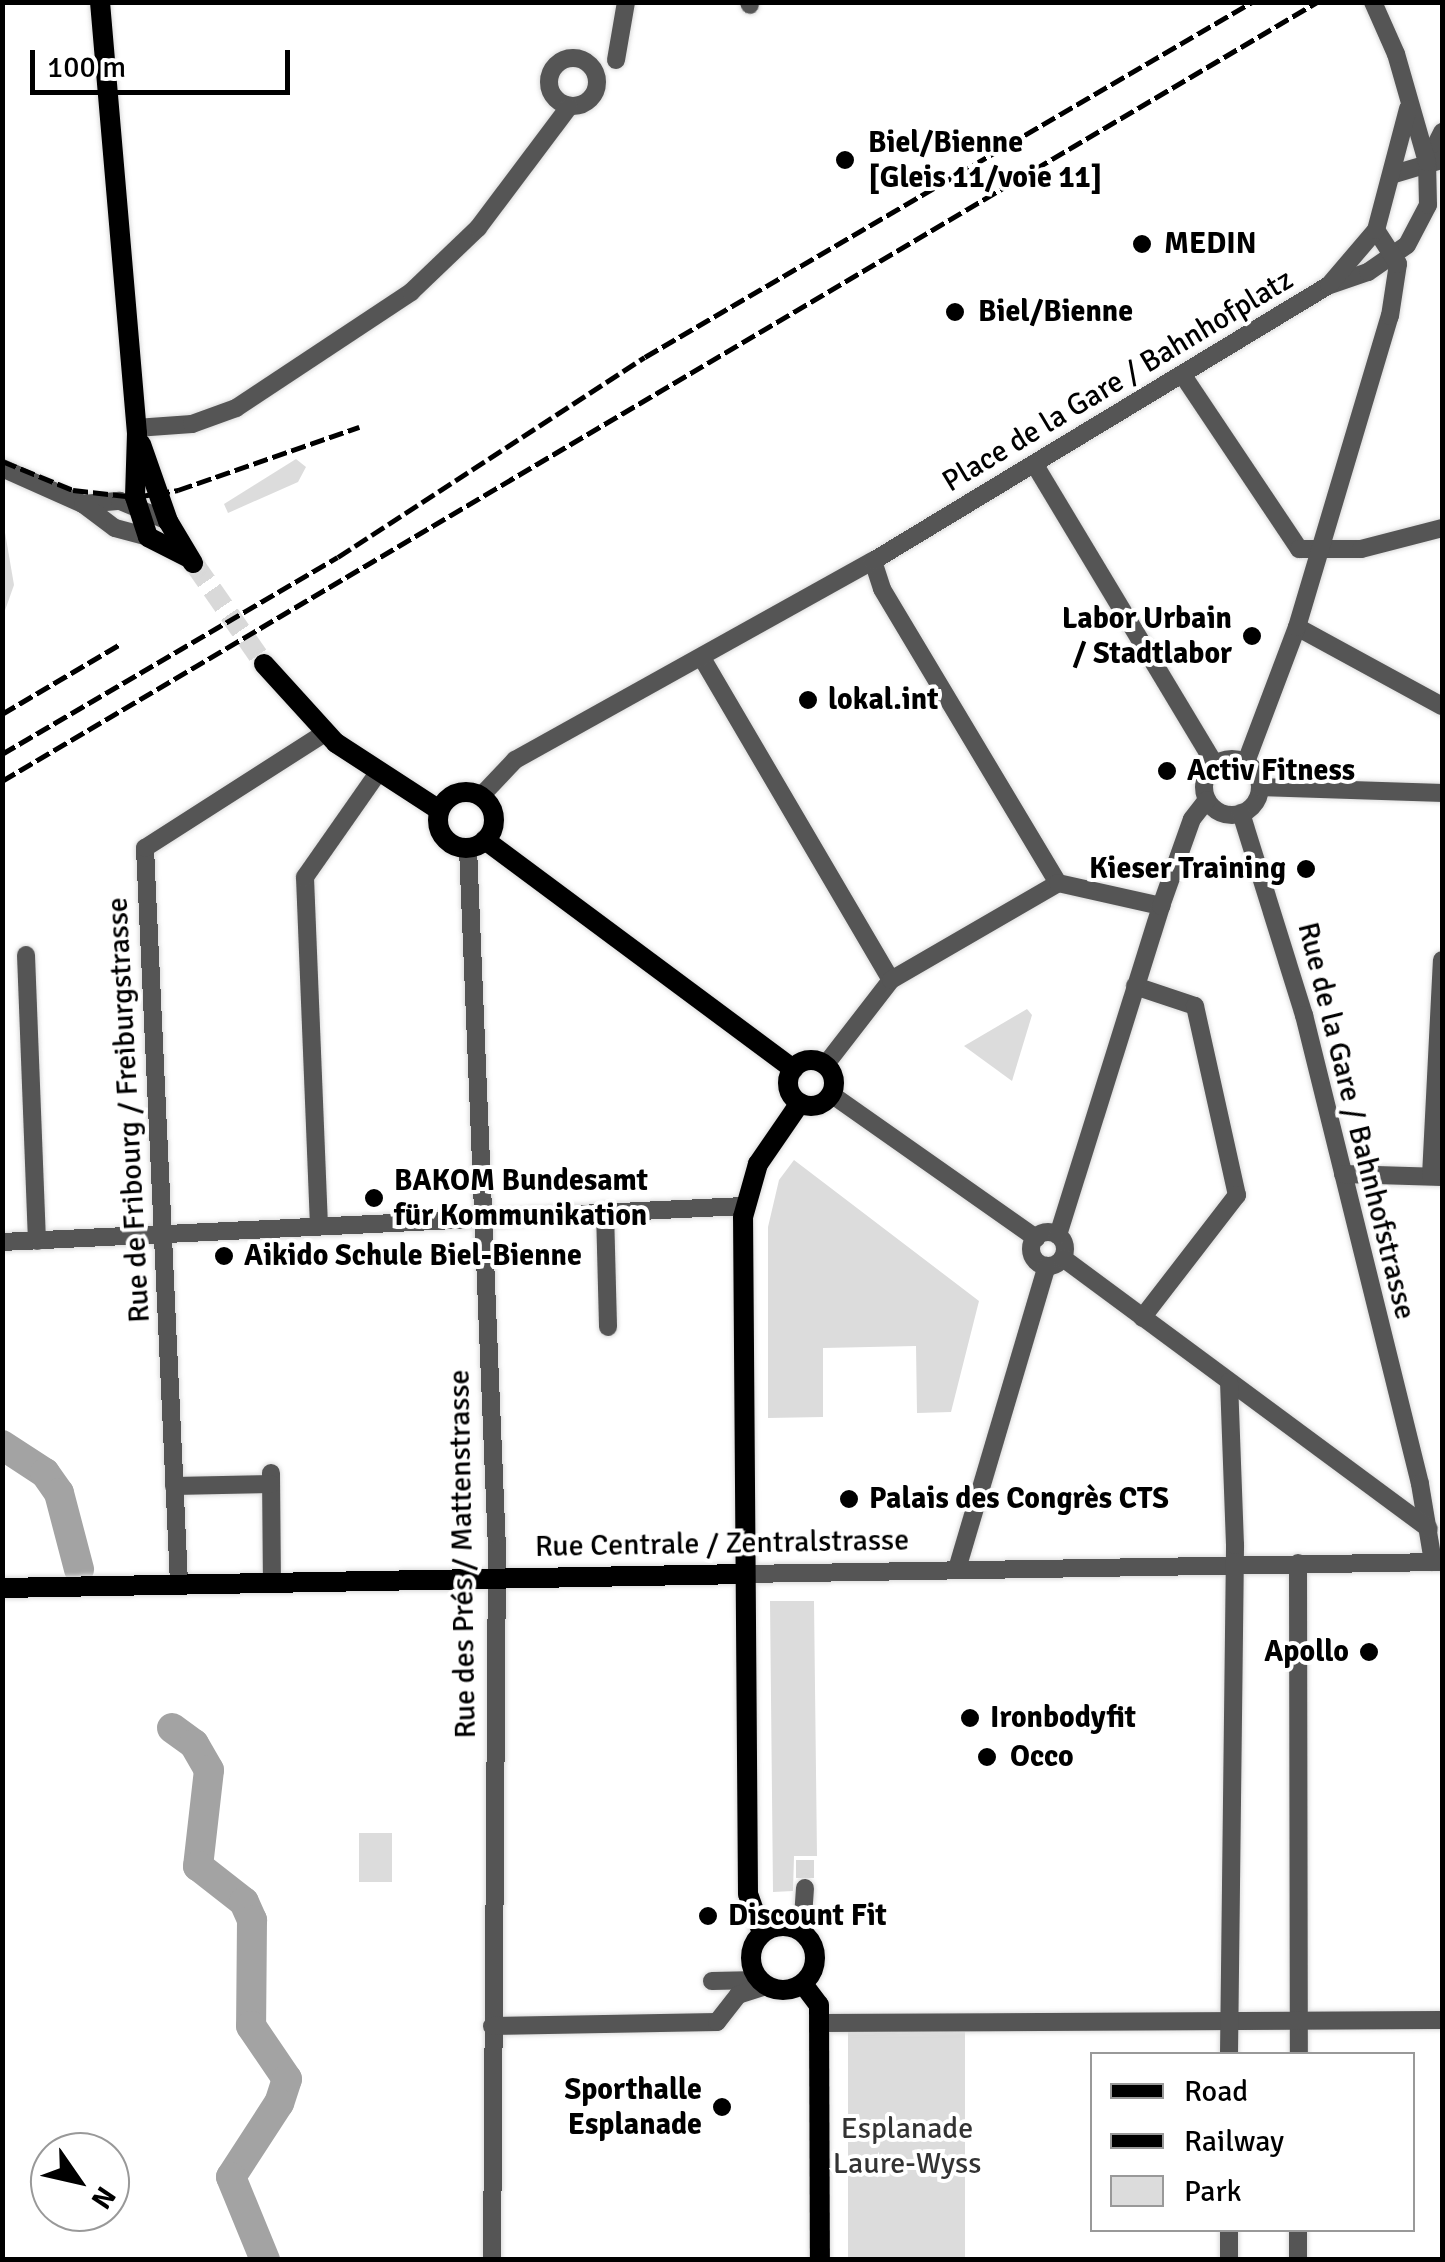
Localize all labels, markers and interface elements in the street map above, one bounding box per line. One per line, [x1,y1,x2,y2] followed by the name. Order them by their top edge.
[35,30,295,92] scale bar
[47,49,126,86] text: 100 m
[868,125,1103,196] place label: Biel/Bienne [Gleis 11/voie 11]
[832,147,858,173] marker: Biel/Bienne [Gleis 11/voie 11]
[1164,226,1257,262] place label: MEDIN
[1129,231,1155,257] marker: MEDIN
[936,262,1300,500] street label: Place de la Gare / Bahnhofplatz
[978,294,1133,330] place label: Biel/Bienne
[942,299,968,325] marker: Biel/Bienne
[1062,601,1232,672] place label: Labor Urbain / Stadtlabor
[1241,625,1263,647] marker: Labor Urbain / Stadtlabor
[828,682,938,718] place label: lokal.int
[797,689,819,711] marker: lokal.int
[1187,753,1355,789] place label: Activ Fitness
[1156,760,1178,782] marker: Activ Fitness
[1089,851,1286,887] place label: Kieser Training
[1295,858,1317,880] marker: Kieser Training
[100,896,158,1324] street label: Rue de Fribourg / Freiburgstrasse
[1289,919,1423,1323] street label: Rue de la Gare / Bahnhofstrasse
[394,1163,648,1234] place label: BAKOM Bundesamt für Kommunikation
[363,1187,385,1209] marker: BAKOM Bundesamt für Kommunikation
[244,1238,582,1274] place label: Aikido Schule Biel-Bienne
[213,1245,235,1267] marker: Aikido Schule Biel-Bienne
[442,1369,484,1739] street label: Rue des Prés / Mattenstrasse
[869,1481,1169,1517] place label: Palais des Congrès CTS
[838,1488,860,1510] marker: Palais des Congrès CTS
[535,1523,909,1565] street label: Rue Centrale / Zentralstrasse
[1264,1634,1349,1670] place label: Apollo
[1358,1641,1380,1663] marker: Apollo
[990,1700,1136,1736] place label: Ironbodyfit
[959,1707,981,1729] marker: Ironbodyfit
[1010,1739,1074,1775] place label: Occo
[974,1744,1000,1770] marker: Occo
[728,1898,887,1934] place label: Discount Fit
[697,1905,719,1927] marker: Discount Fit
[1090,2052,1415,2232] legend
[564,2072,702,2142] place label: Sporthalle Esplanade
[1184,2073,1248,2110] text: Road
[711,2096,733,2118] marker: Sporthalle Esplanade
[833,2111,981,2182] park label: Esplanade Laure-Wyss
[1184,2123,1284,2160] text: Railway
[30,2132,130,2232] north arrow
[1184,2173,1242,2210] text: Park
[84,2180,123,2215] text: N

